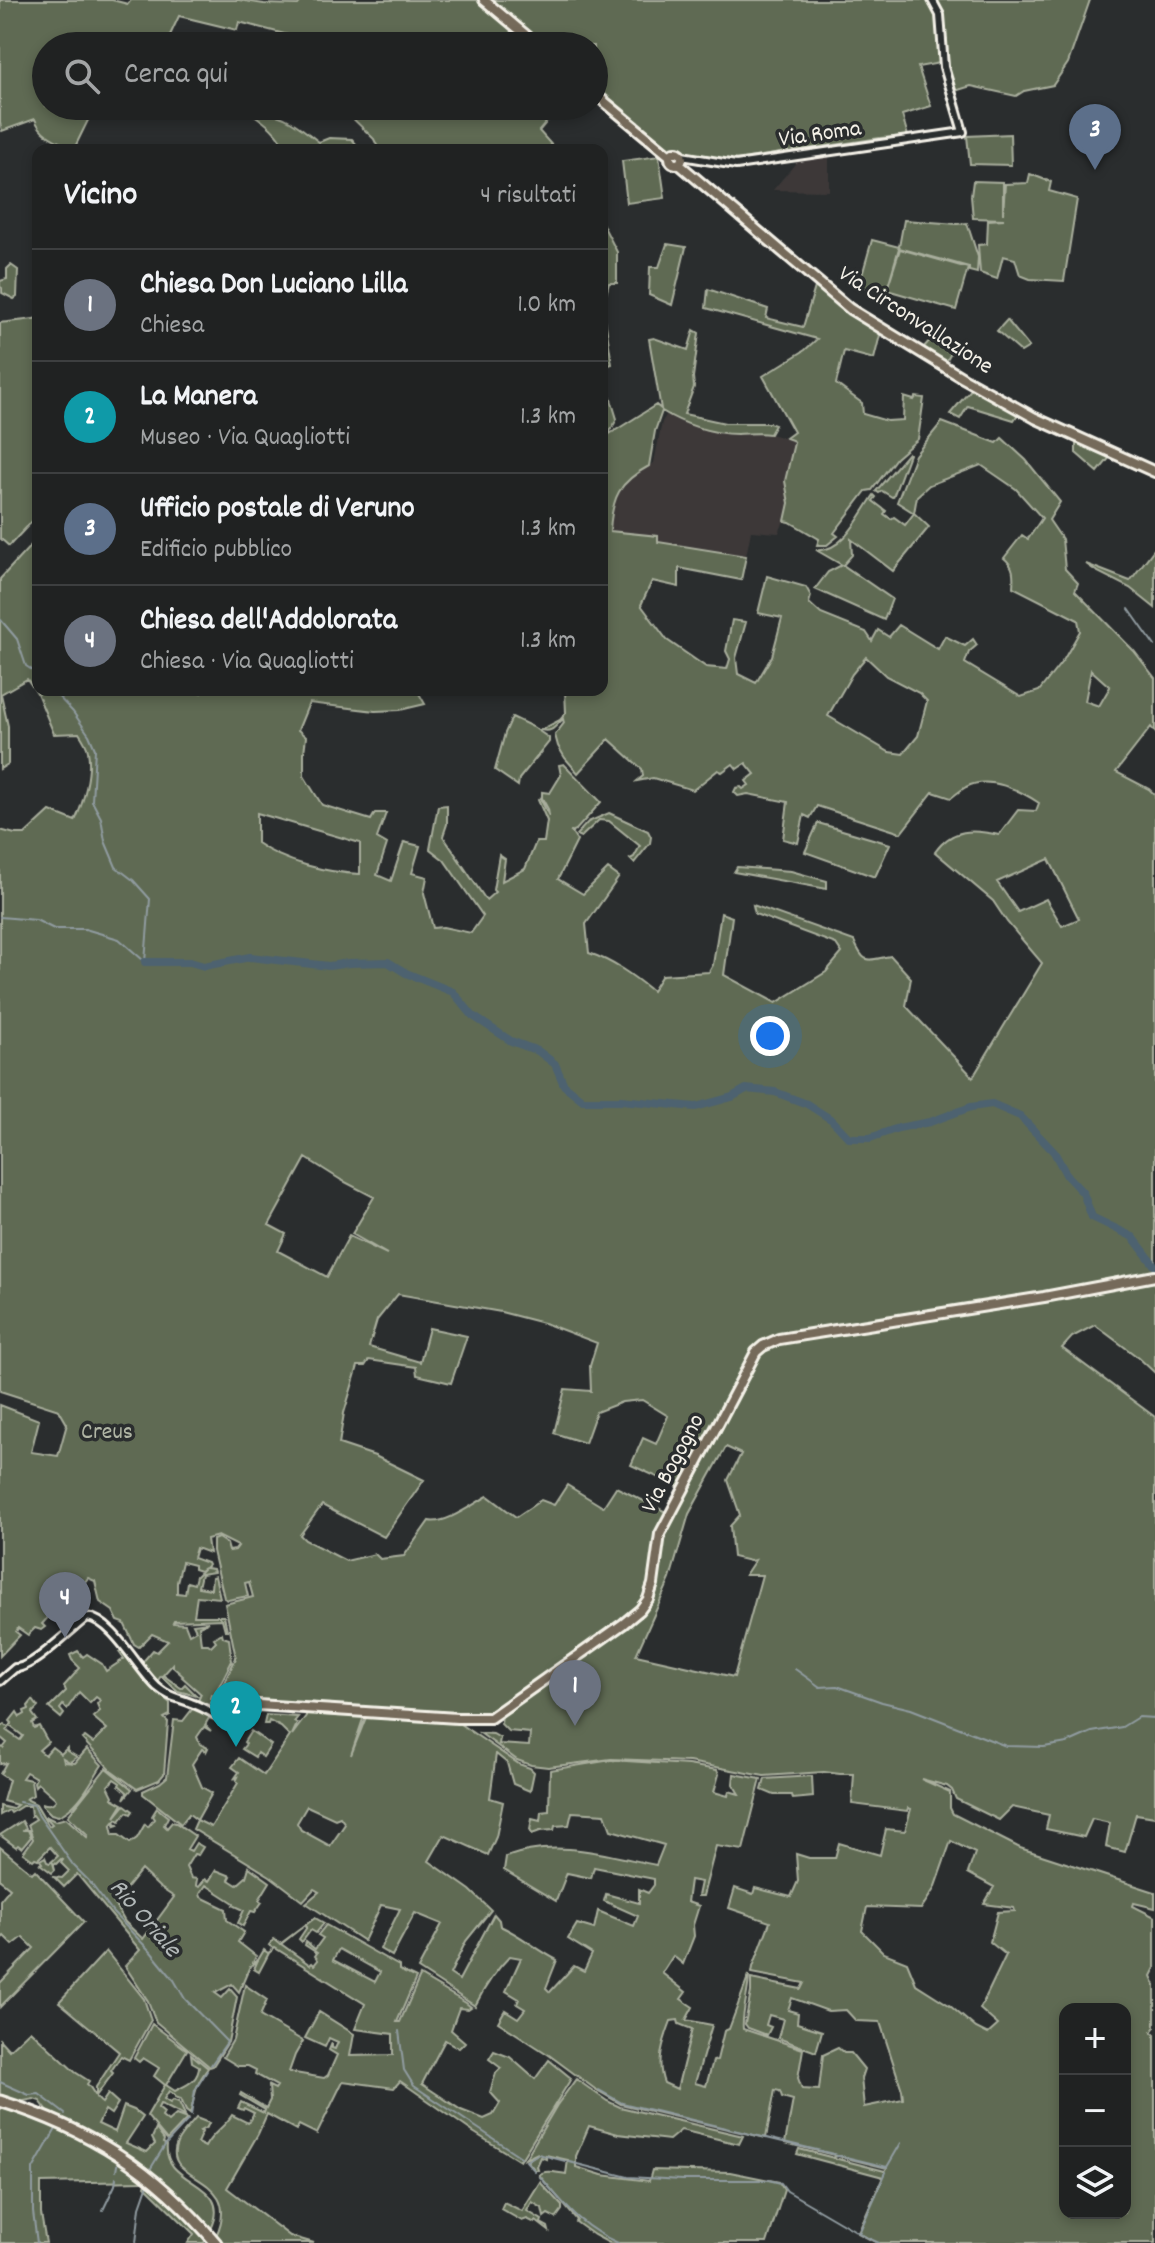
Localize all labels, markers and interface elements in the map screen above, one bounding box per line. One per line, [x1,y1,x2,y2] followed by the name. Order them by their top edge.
[32,32,608,120] search box
[60,54,104,98] icon: search
[124,55,228,98] text: Cerca qui
[1069,104,1121,170] pin: 3
[777,112,864,158] street label: Via Roma
[64,172,137,221] text: Vicino
[480,178,576,215] text: 4 risultati
[831,258,999,384] street label: Via Circonvallazione
[140,265,407,308] text: Chiesa Don Luciano Lilla
[87,287,93,324] text: 1
[517,287,576,324] text: 1.0 km
[140,308,204,345] text: Chiesa
[140,377,257,420] text: La Manera
[84,399,96,436] text: 2
[520,399,576,436] text: 1.3 km
[140,420,350,457] text: Museo · Via Quagliotti
[140,489,415,532] text: Ufficio postale di Veruno
[84,511,96,548] text: 3
[520,511,576,548] text: 1.3 km
[140,532,292,569] text: Edificio pubblico
[140,601,397,644] text: Chiesa dell'Addolorata
[85,623,95,660] text: 4
[520,623,576,660] text: 1.3 km
[140,644,354,681] text: Chiesa · Via Quagliotti
[750,1016,790,1056] your location
[634,1408,714,1520] street label: Via Bogogno
[81,1416,133,1450] park label: Creus
[39,1572,91,1638] pin: 4
[549,1660,601,1726] pin: 1
[210,1681,262,1747] pin: 2
[99,1871,190,1968] water label: Rio Oriale
[1059,2003,1131,2219] map controls
[1059,2003,1131,2075] button: +
[1059,2075,1131,2147] button: −
[1059,2147,1131,2219] button: layers

